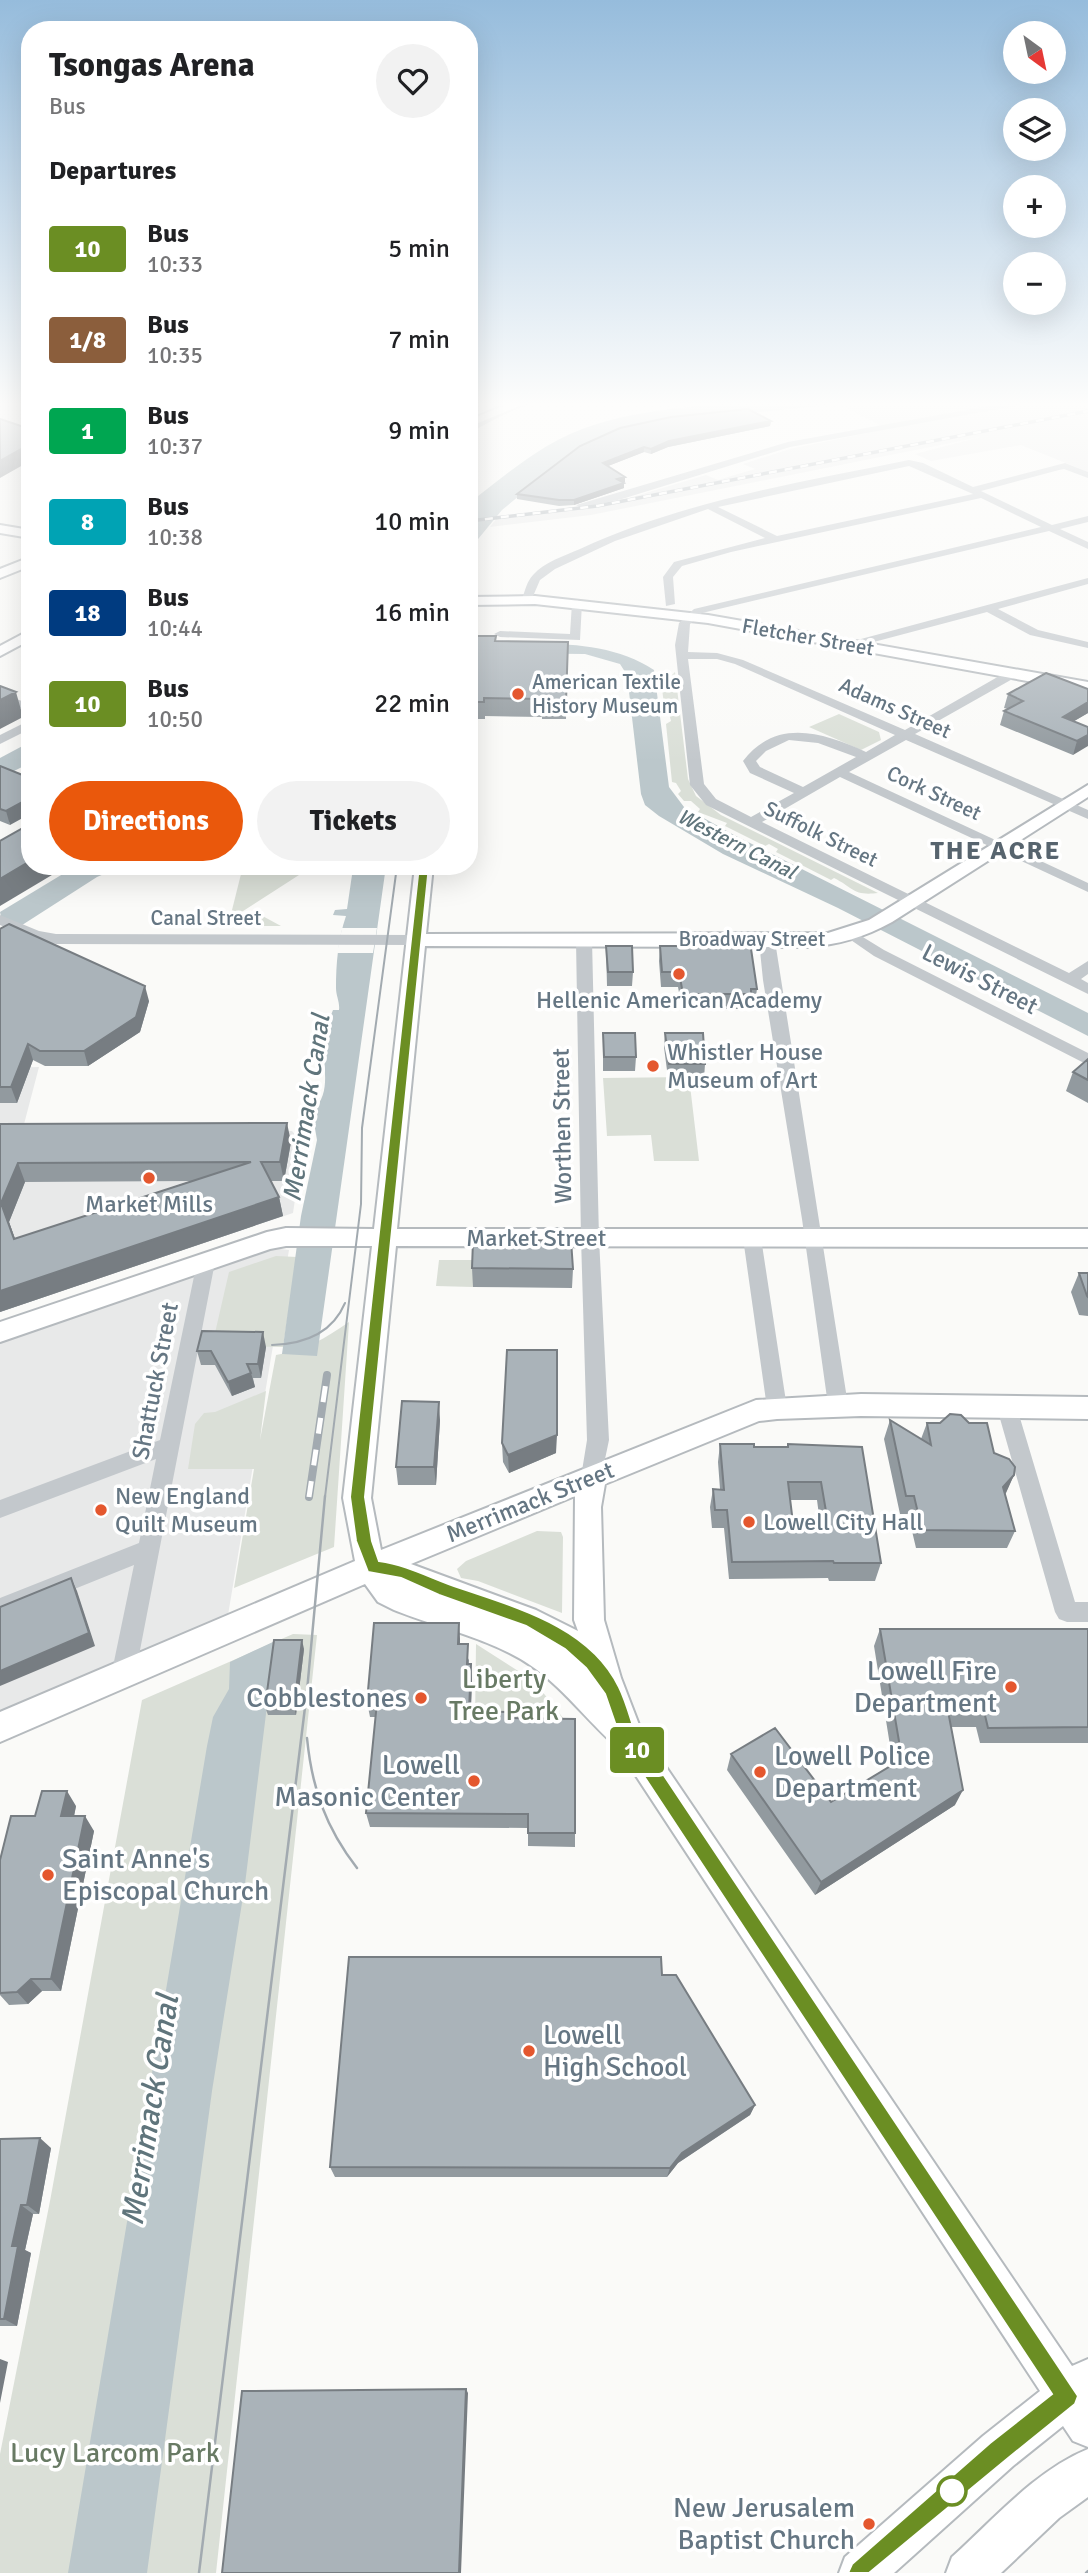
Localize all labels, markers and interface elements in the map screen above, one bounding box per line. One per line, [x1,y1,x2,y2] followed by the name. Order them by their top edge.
[1003,21,1066,84] north arrow
[1003,21,1066,315] map controls
[376,44,450,118] button: heart
[49,45,255,86] text: Tsongas Arena
[49,92,86,121] text: Bus
[1003,98,1066,161] button: layers
[49,155,176,187] text: Departures
[1003,175,1066,238] button: +
[147,218,189,250] text: Bus
[388,233,450,265] text: 5 min
[75,234,100,264] text: 10
[147,250,203,279] text: 10:33
[1003,252,1066,315] button: −
[147,309,189,341] text: Bus
[388,324,450,356] text: 7 min
[69,325,106,355] text: 1/8
[147,341,203,370] text: 10:35
[147,400,189,432] text: Bus
[388,415,450,447] text: 9 min
[81,416,94,446] text: 1
[147,432,203,461] text: 10:37
[147,491,189,523] text: Bus
[374,506,450,538] text: 10 min
[81,507,94,537] text: 8
[147,523,203,552] text: 10:38
[147,582,189,614] text: Bus
[374,597,450,629] text: 16 min
[75,598,100,628] text: 18
[740,613,876,661] street label: Fletcher Street
[147,614,203,643] text: 10:44
[532,669,681,719] place label: American Textile History Museum
[835,672,955,744] street label: Adams Street
[147,673,189,705] text: Bus
[510,686,526,702] marker: American Textile History Museum
[374,688,450,720] text: 22 min
[75,689,100,719] text: 10
[147,705,203,734] text: 10:50
[883,760,985,826] street label: Cork Street
[49,781,243,861] button: Directions
[257,781,450,861] button: Tickets
[760,795,882,873] street label: Suffolk Street
[673,803,802,886] water label: Western Canal
[931,835,1061,867] district label: THE ACRE
[151,905,261,931] street label: Canal Street
[679,926,825,952] street label: Broadway Street
[917,937,1043,1021] street label: Lewis Street
[671,966,687,982] marker: Hellenic American Academy
[536,985,822,1015] place label: Hellenic American Academy
[276,1010,338,1204] water label: Merrimack Canal
[667,1037,823,1095] place label: Whistler House Museum of Art
[546,1048,578,1204] street label: Worthen Street
[645,1058,661,1074] marker: Whistler House Museum of Art
[141,1170,157,1186] marker: Market Mills
[85,1189,213,1219] place label: Market Mills
[466,1223,606,1253] street label: Market Street
[125,1300,185,1462] street label: Shattuck Street
[442,1455,618,1549] street label: Merrimack Street
[115,1481,258,1539] place label: New England Quilt Museum
[93,1502,109,1518] marker: New England Quilt Museum
[763,1507,923,1537] place label: Lowell City Hall
[741,1514,757,1530] marker: Lowell City Hall
[854,1654,997,1720] place label: Lowell Fire Department
[449,1662,559,1728] park label: Liberty Tree Park
[1003,1679,1019,1695] marker: Lowell Fire Department
[246,1681,407,1715] place label: Cobblestones
[413,1690,429,1706] marker: Cobblestones
[606,1727,668,1773] line badge: 10
[624,1735,650,1765] text: 10
[774,1739,931,1805] place label: Lowell Police Department
[274,1748,461,1814] place label: Lowell Masonic Center
[752,1764,768,1780] marker: Lowell Police Department
[466,1773,482,1789] marker: Lowell Masonic Center
[62,1842,269,1908] place label: Saint Anne's Episcopal Church
[40,1867,56,1883] marker: Saint Anne's Episcopal Church
[113,1989,188,2228] water label: Merrimack Canal
[543,2018,687,2084] place label: Lowell High School
[521,2043,537,2059] marker: Lowell High School
[10,2436,220,2470] park label: Lucy Larcom Park
[937,2476,967,2506] unlabelled marker
[673,2491,855,2557] place label: New Jerusalem Baptist Church
[861,2516,877,2532] marker: New Jerusalem Baptist Church

